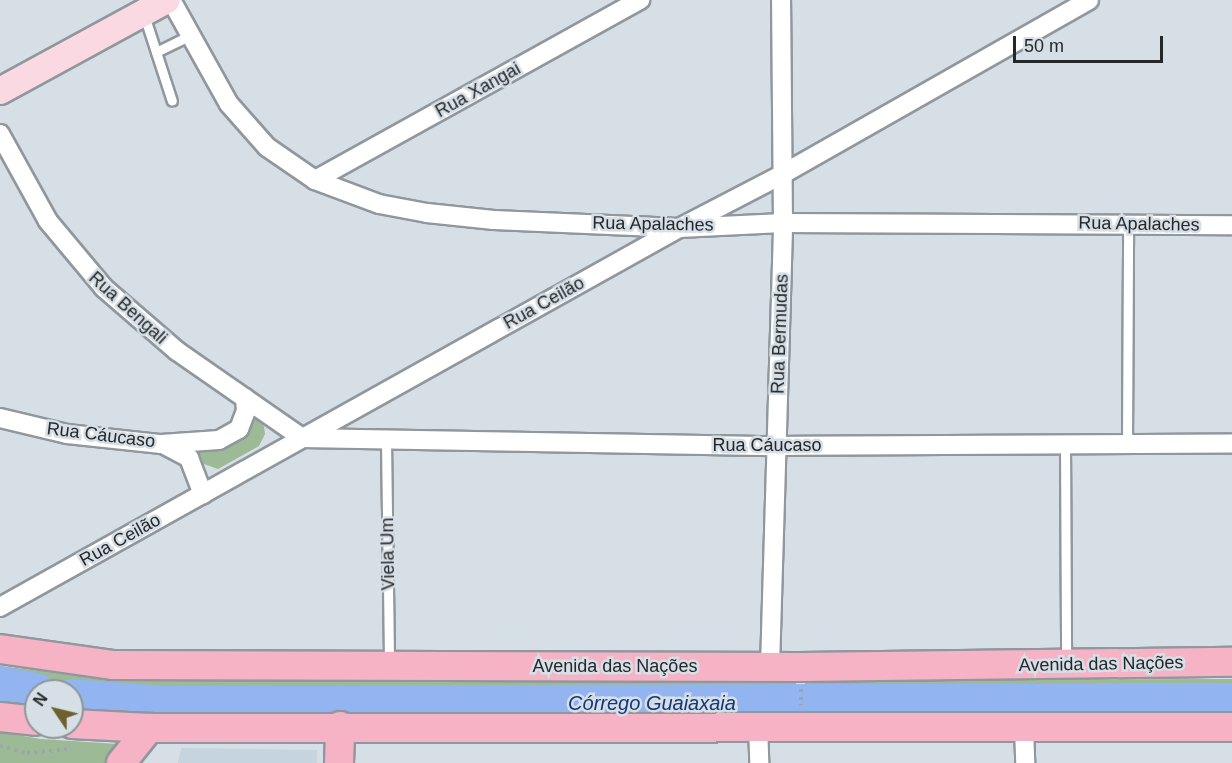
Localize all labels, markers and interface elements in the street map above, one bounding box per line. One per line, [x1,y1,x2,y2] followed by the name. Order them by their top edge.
[1016,24,1166,62] scale bar
[1024,36,1064,56] text: 50 m
[432,58,524,122] street label: Rua Xangai
[592,212,714,236] street label: Rua Apalaches
[1078,212,1200,236] street label: Rua Apalaches
[84,267,172,349] street label: Rua Bengali
[500,272,588,334] street label: Rua Ceilão
[767,274,793,394] street label: Rua Bermudas
[46,418,156,452] street label: Rua Cáucaso
[712,434,822,456] street label: Rua Cáucaso
[76,509,164,571] street label: Rua Ceilão
[377,517,399,591] street label: Viela Um
[1018,652,1184,676] street label: Avenida das Nações
[533,655,697,677] street label: Avenida das Nações
[24,679,84,739] north arrow
[30,690,51,709] text: N
[568,691,736,715] water label: Córrego Guaiaxaia

